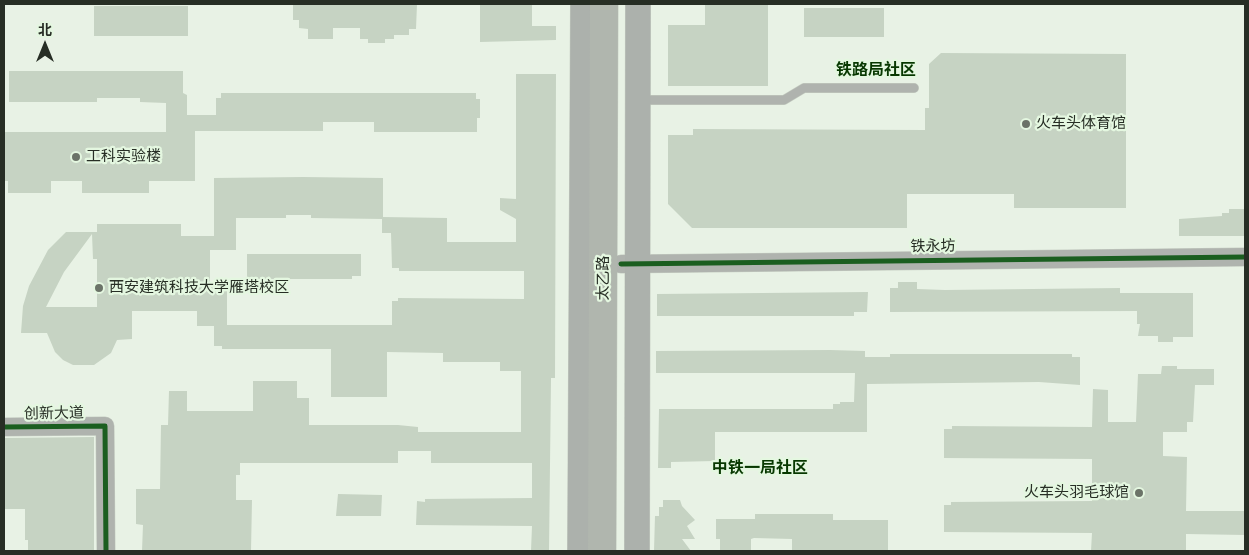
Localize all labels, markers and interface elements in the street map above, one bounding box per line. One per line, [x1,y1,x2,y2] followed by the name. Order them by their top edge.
[20,20,70,70] north arrow
[38,22,52,38] text: 北
[836,61,916,81] district label: 铁路局社区
[1036,115,1126,133] place label: 火车头体育馆
[1020,118,1032,130] marker: 火车头体育馆
[86,148,161,166] place label: 工科实验楼
[70,151,82,163] marker: 工科实验楼
[910,238,956,256] street label: 铁永坊
[595,256,613,300] street label: 太乙路
[109,279,289,297] place label: 西安建筑科技大学雁塔校区
[93,282,105,294] marker: 西安建筑科技大学雁塔校区
[24,404,84,424] street label: 创新大道
[712,459,808,479] district label: 中铁一局社区
[1024,484,1129,502] place label: 火车头羽毛球馆
[1133,487,1145,499] marker: 火车头羽毛球馆

